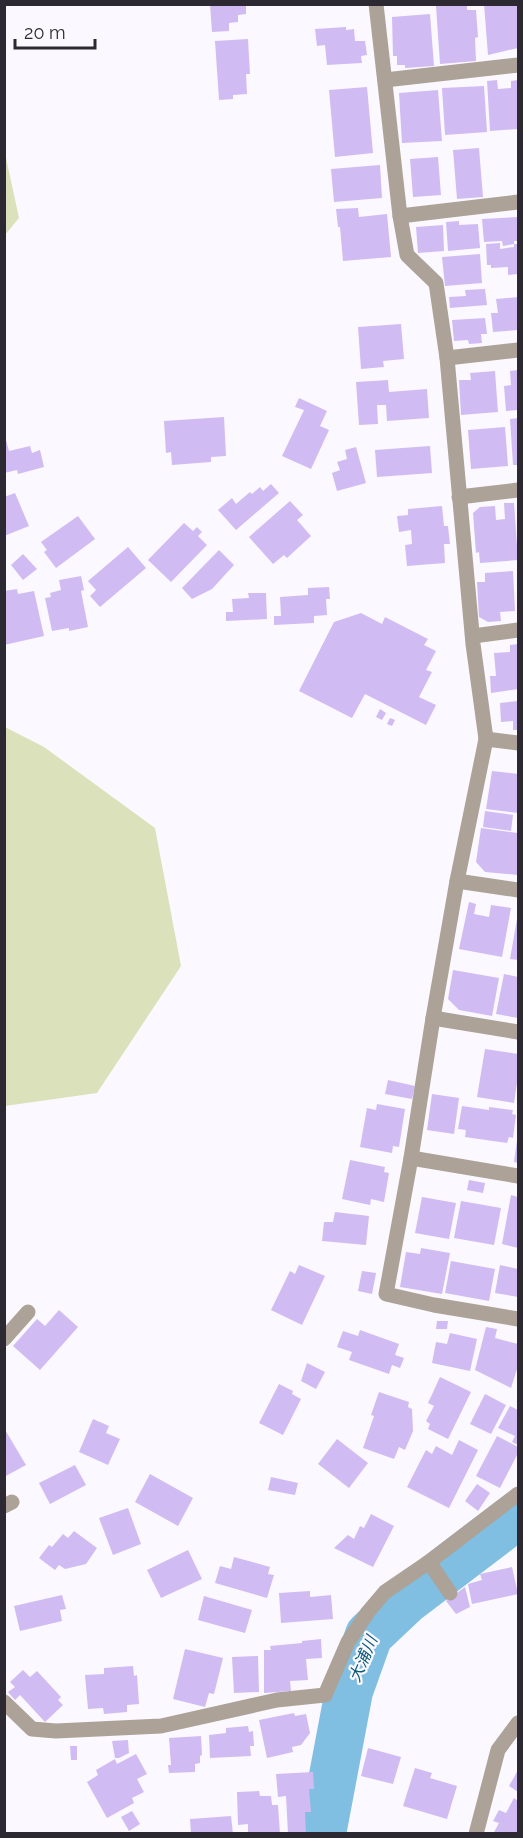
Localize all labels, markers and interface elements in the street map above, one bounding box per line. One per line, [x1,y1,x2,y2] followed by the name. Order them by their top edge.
[15,12,94,50] scale bar
[24,22,66,43] text: 20 m
[345,1631,382,1685] water label: 大浦川

